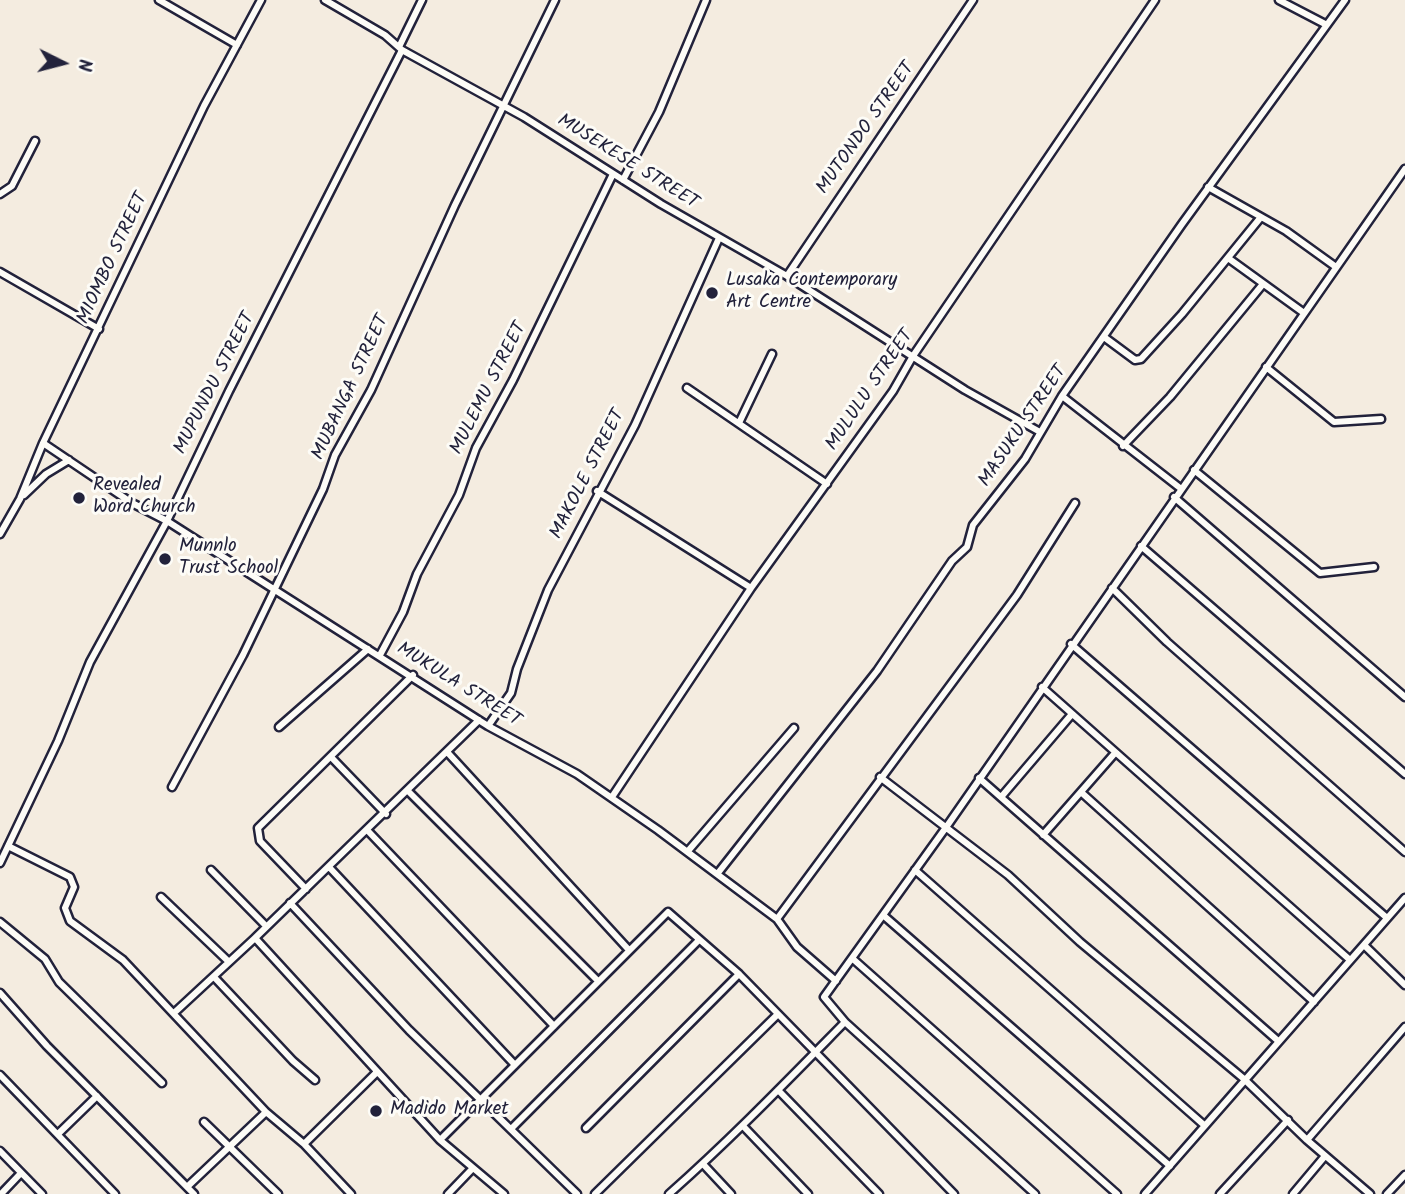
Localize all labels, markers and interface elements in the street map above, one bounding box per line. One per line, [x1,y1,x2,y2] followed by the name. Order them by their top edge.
[28,28,98,98] north arrow
[68,58,99,73] text: N
[813,58,921,200] street label: MUTONDO STREET
[552,110,702,216] street label: MUSEKESE STREET
[74,190,154,328] street label: MIOMBO STREET
[726,271,897,315] place label: Lusaka Contemporary Art Centre
[704,285,720,301] marker: Lusaka Contemporary Art Centre
[170,309,262,459] street label: MUPUNDU STREET
[308,312,396,464] street label: MUBANGA STREET
[447,319,533,459] street label: MULEMU STREET
[822,326,920,456] street label: MULULU STREET
[975,362,1073,492] street label: MASUKU STREET
[547,406,631,544] street label: MAKOLE STREET
[93,476,195,520] place label: Revealed Word Church
[71,490,87,506] marker: Revealed Word Church
[179,537,278,581] place label: Munnlo Trust School
[157,551,173,567] marker: Munnlo Trust School
[392,639,524,733] street label: MUKULA STREET
[390,1100,509,1122] place label: Madido Market
[368,1103,384,1119] marker: Madido Market

